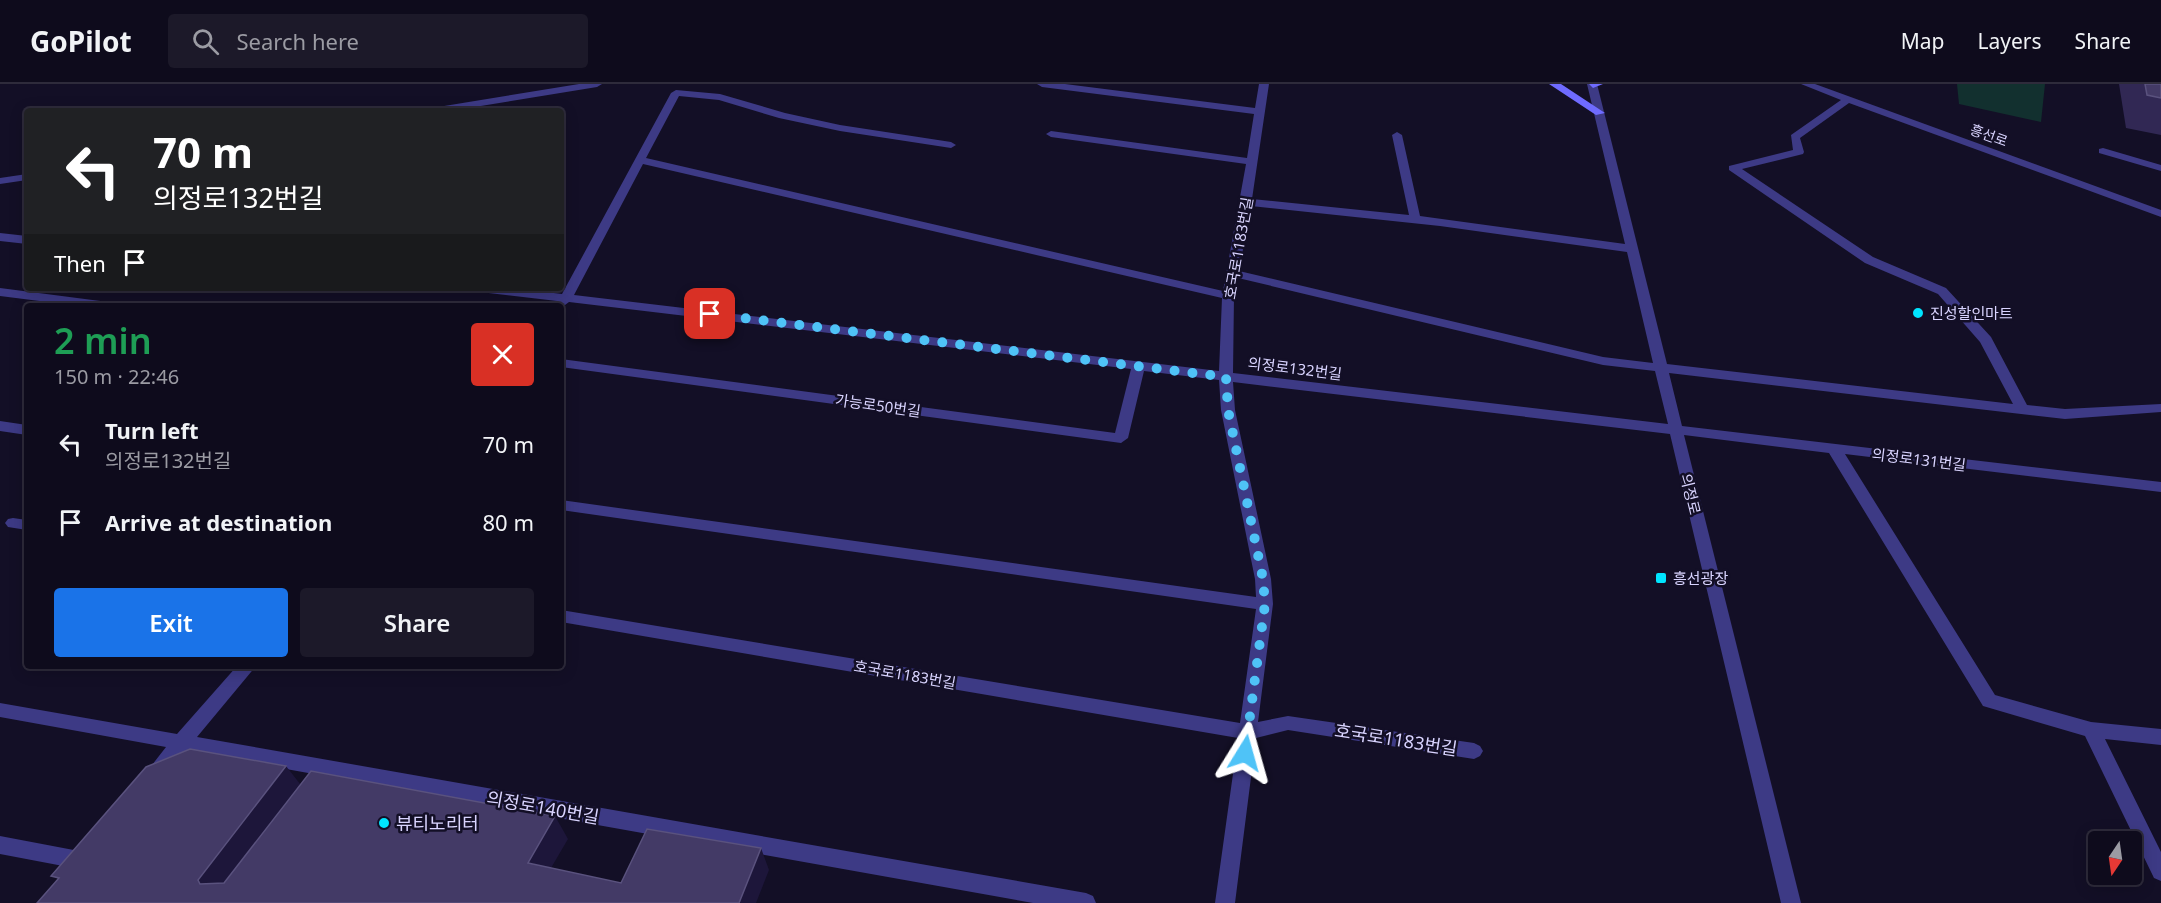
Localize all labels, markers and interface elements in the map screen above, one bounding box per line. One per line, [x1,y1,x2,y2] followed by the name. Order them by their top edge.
[168,14,588,68] search box
[30,22,132,60] text: GoPilot
[189,25,222,58] icon: search
[237,26,359,56] text: Search here
[1901,27,1945,55] text: Map
[1978,27,2042,55] text: Layers
[2075,27,2131,55] text: Share
[1968,119,2011,151] street label: 흥선로
[153,123,253,180] text: 70 m
[54,132,132,210] icon: left
[153,179,324,216] text: 의정로132번길
[1219,195,1257,301] street label: 호국로1183번길
[118,246,151,279] icon: arrive
[54,248,106,278] text: Then
[684,288,735,339] pin
[693,297,726,330] icon: arrive
[1930,303,2013,323] place label: 진성할인마트
[1911,306,1925,320] marker: 진성할인마트
[54,316,152,365] text: 2 min
[471,323,534,386] button: close
[1247,352,1343,384] street label: 의정로132번길
[54,363,179,390] text: 150 m · 22:46
[834,389,922,421] street label: 가능로50번길
[105,415,199,445] text: Turn left
[54,428,87,461] icon: left
[483,429,534,459] text: 70 m
[1871,443,1967,475] street label: 의정로131번길
[105,447,231,474] text: 의정로132번길
[1676,471,1706,517] street label: 의정로
[54,506,87,539] icon: arrive
[105,507,332,537] text: Arrive at destination
[483,507,534,537] text: 80 m
[1673,568,1728,588] place label: 흥선광장
[1654,571,1668,585] marker: 흥선광장
[54,588,288,657] button: Exit
[300,588,534,657] button: Share
[852,655,958,693] street label: 호국로1183번길
[1333,717,1459,761] street label: 호국로1183번길
[1213,721,1277,785] position arrow
[485,785,601,829] street label: 의정로140번길
[396,811,479,835] place label: 뷰티노리터
[377,816,391,830] marker: 뷰티노리터
[2088,831,2142,885] north arrow
[2088,831,2142,885] map controls

